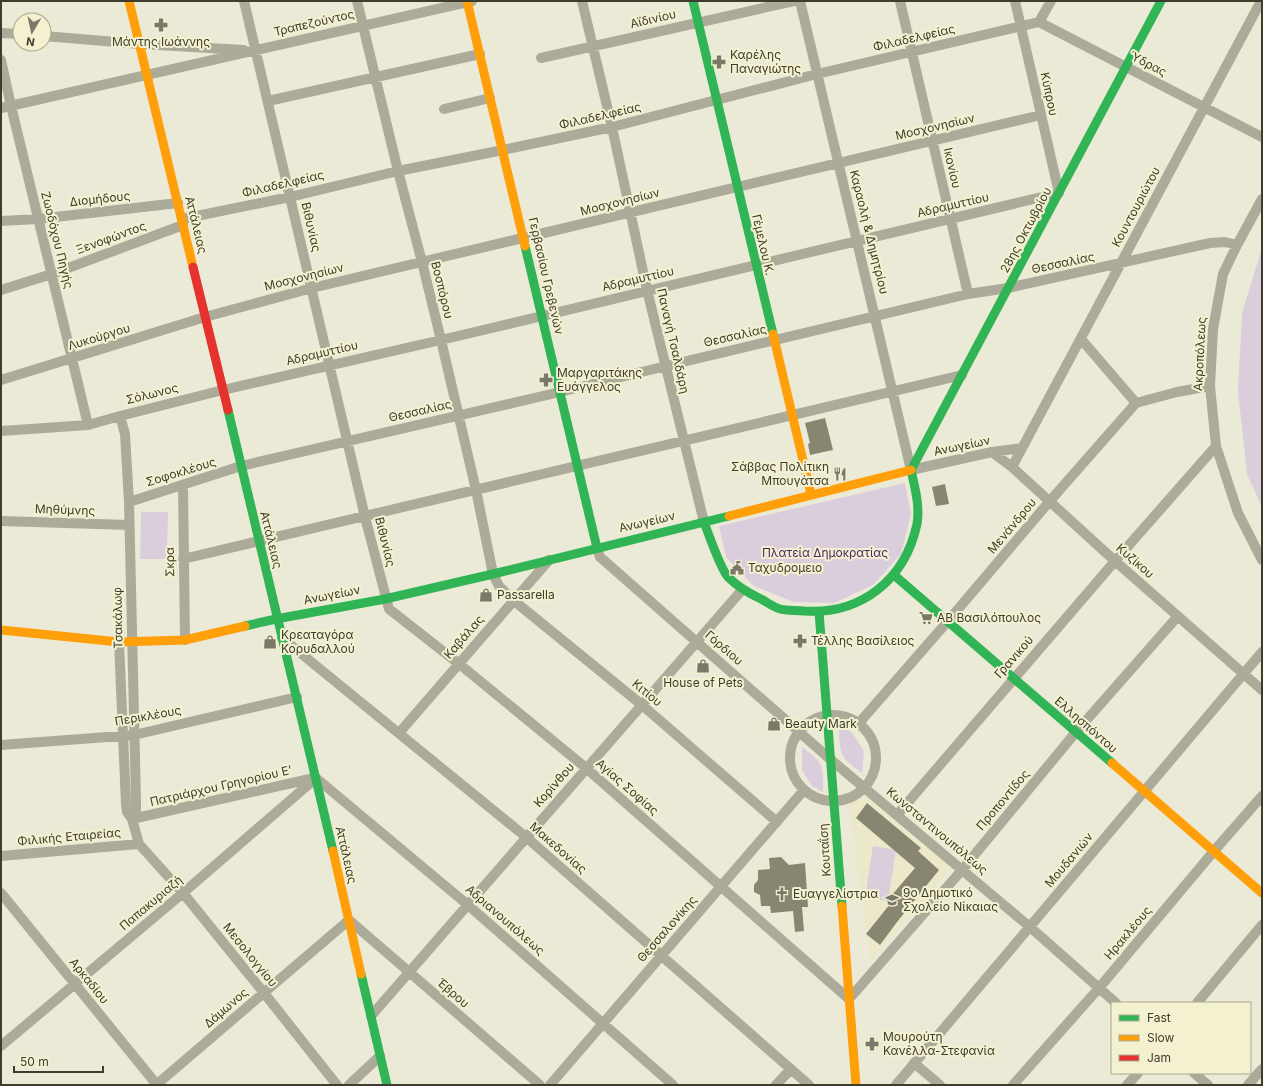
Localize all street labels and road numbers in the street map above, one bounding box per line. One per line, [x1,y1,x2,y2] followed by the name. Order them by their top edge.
[272,6,356,39] street label: Τραπεζούντος
[629,6,677,31] street label: Αϊδινίου
[871,21,957,54] street label: Φιλαδελφείας
[1127,48,1169,79] street label: Ύδρας
[1038,71,1061,117] street label: Κύπρου
[557,99,643,132] street label: Φιλαδελφείας
[894,110,976,143] street label: Μοσχονησίων
[941,146,964,190] street label: Ικονίου
[1108,164,1163,249] street label: Κουντουριώτου
[240,167,326,200] street label: Φιλαδελφείας
[847,168,892,296] street label: Καραολή & Δημητρίου
[579,184,661,219] street label: Μοσχονησίων
[997,184,1054,275] street label: 28ης Οκτωβρίου
[69,188,131,209] street label: Διομήδους
[916,189,990,220] street label: Αδραμυττίου
[38,190,77,290] street label: Ζωοδόχου Πηγής
[182,195,211,255] street label: Αττάλειας
[298,200,325,254] street label: Βιθυνίας
[749,213,778,277] street label: Γέμελου Κ.
[526,216,567,336] street label: Γερβασίου Γρεβενών
[74,218,148,257] street label: Ξενοφώντος
[1030,248,1096,276] street label: Θεσσαλίας
[263,259,345,294] street label: Μοσχονησίων
[428,260,457,320] street label: Βοσπόρου
[601,263,675,294] street label: Αδραμυττίου
[654,287,693,395] street label: Παναγή Τσαλδάρη
[1190,316,1209,391] street label: Ακροπόλεως
[66,320,132,353] street label: Λυκούργου
[702,321,768,350] street label: Θεσσαλίας
[285,337,359,368] street label: Αδραμυττίου
[124,380,180,407] street label: Σόλωνος
[387,396,453,425] street label: Θεσσαλίας
[932,432,992,459] street label: Ανωγείων
[144,454,218,489] street label: Σοφοκλέους
[984,495,1039,556] street label: Μενάνδρου
[35,501,96,518] street label: Μηθύμνης
[617,508,677,535] street label: Ανωγείων
[257,510,286,570] street label: Αττάλειας
[372,515,399,569] street label: Βιθυνίας
[1113,540,1157,581] street label: Κυζίκου
[162,547,177,577] street label: Σκρα
[302,582,361,607] street label: Ανωγείων
[109,587,126,649] street label: Τσακάλωφ
[441,612,487,662] street label: Καβάλας
[702,627,746,668] street label: Γόρδιου
[991,632,1036,681] street label: Γρανικού
[629,676,665,709] street label: Κιτίου
[1052,693,1121,756] street label: Ελλησπόντου
[114,702,182,729] street label: Περικλέους
[593,755,662,818] street label: Αγίας Σοφίας
[530,759,577,810] street label: Κορίνθου
[148,762,294,809] street label: Πατριάρχου Γρηγορίου Ε'
[973,766,1032,833] street label: Προποντίδος
[884,784,991,878] street label: Κωνσταντινουπόλεως
[527,819,590,877] street label: Μακεδονίας
[815,823,834,877] street label: Κουταΐση
[16,824,122,849] street label: Φιλικής Εταιρείας
[333,825,360,885] street label: Αττάλειας
[1041,829,1096,890] street label: Μουδανιών
[116,872,185,933] street label: Παπακυριαζή
[463,881,548,958] street label: Αδριανουπόλεως
[634,892,700,965] street label: Θεσσαλονίκης
[1101,903,1154,963] street label: Ηρακλέους
[220,920,281,990] street label: Μεσολογγίου
[66,955,112,1007] street label: Αρκαδίου
[434,975,472,1011] street label: Έβρου
[200,984,251,1031] street label: Δάμωνος

